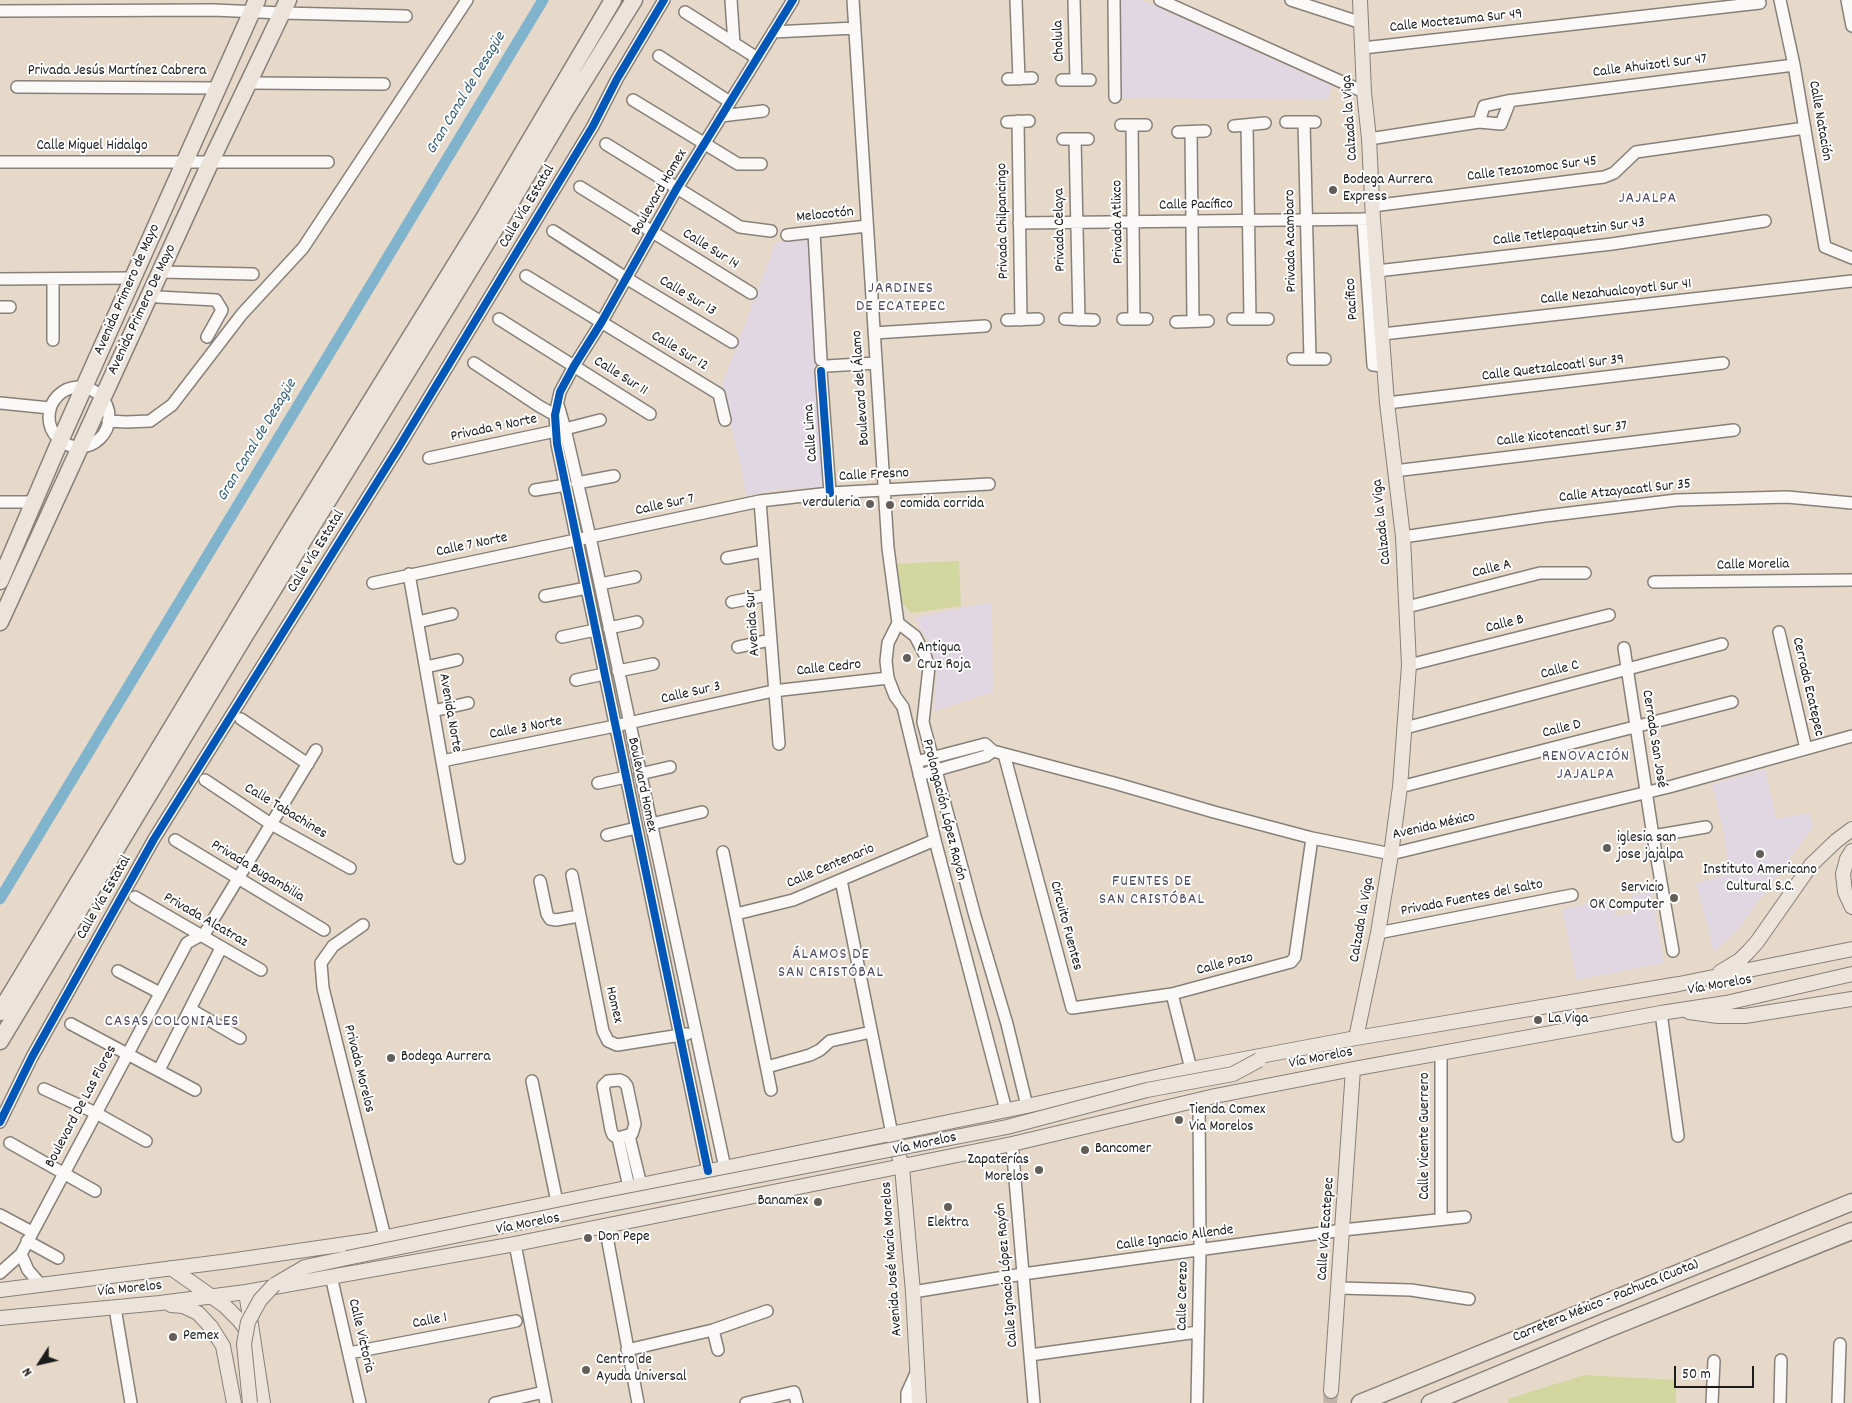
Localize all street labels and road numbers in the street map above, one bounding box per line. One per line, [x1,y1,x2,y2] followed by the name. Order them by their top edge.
[1389,6,1523,38] street label: Calle Moctezuma Sur 49
[1050,20,1070,62] street label: Cholula
[1592,51,1708,83] street label: Calle Ahuizotl Sur 47
[28,63,206,81] street label: Privada Jesús Martínez Cabrera
[1339,75,1363,161] street label: Calzada la Viga
[1803,80,1835,162] street label: Calle Natación
[36,138,148,156] street label: Calle Miguel Hidalgo
[628,147,692,239] street label: Boulevard Homex
[1466,153,1598,187] street label: Calle Tezozomoc Sur 45
[496,162,560,252] street label: Calle Vía Estatal
[994,163,1014,279] street label: Privada Chilpancingo
[1109,180,1129,264] street label: Privada Atlixco
[1051,188,1071,272] street label: Privada Celaya
[1282,189,1302,293] street label: Privada Acambaro
[1159,196,1233,216] street label: Calle Pacífico
[795,204,855,228] street label: Melocotón
[1492,215,1646,251] street label: Calle Tetlepaquetzin Sur 43
[91,222,165,358] street label: Avenida Primero de Mayo
[678,226,742,274] street label: Calle Sur 14
[105,242,181,378] street label: Avenida Primero De Mayo
[655,273,719,321] street label: Calle Sur 13
[1540,276,1692,310] street label: Calle Nezahualcoyotl Sur 41
[1343,277,1363,321] street label: Pacífico
[647,328,711,376] street label: Calle Sur 12
[849,330,875,446] street label: Boulevard del Álamo
[1481,351,1625,387] street label: Calle Quetzalcoatl Sur 39
[590,353,650,401] street label: Calle Sur 11
[801,404,823,462] street label: Calle Lima
[449,411,539,447] street label: Privada 9 Norte
[1496,418,1628,452] street label: Calle Xicotencatl Sur 37
[838,465,910,487] street label: Calle Fresno
[1558,476,1692,508] street label: Calle Atzayacatl Sur 35
[1370,478,1396,566] street label: Calzada la Viga
[634,491,696,521] street label: Calle Sur 7
[284,507,350,597] street label: Calle Vía Estatal
[435,530,509,562] street label: Calle 7 Norte
[1471,556,1513,584] street label: Calle A
[1717,556,1789,576] street label: Calle Morelia
[743,589,765,657] street label: Avenida Sur
[1484,612,1526,638] street label: Calle B
[1787,636,1827,738] street label: Cerrada Ecatepec
[796,657,862,681] street label: Calle Cedro
[1539,657,1581,685] street label: Calle C
[433,672,465,754] street label: Avenida Norte
[660,678,722,710] street label: Calle Sur 3
[1636,689,1670,789] street label: Cerrada San José
[488,713,564,745] street label: Calle 3 Norte
[1541,717,1583,743] street label: Calle D
[622,736,660,834] street label: Boulevard Homex
[917,737,969,883] street label: Prolongación López Rayón
[240,780,330,844] street label: Calle Tabachines
[1391,809,1477,845] street label: Avenida México
[207,837,307,907] street label: Privada Bugambilia
[784,840,878,894] street label: Calle Centenario
[74,853,136,943] street label: Calle Vía Estatal
[1347,876,1379,964] street label: Calzada la Viga
[1399,876,1545,922] street label: Privada Fuentes del Salto
[1044,879,1086,973] street label: Circuito Fuentes
[160,890,250,952] street label: Privada Alcatraz
[1195,949,1255,981] street label: Calle Pozo
[1687,972,1753,1000] street label: Vía Morelos
[600,985,626,1025] street label: Homex
[338,1023,378,1115] street label: Privada Morelos
[42,1043,122,1171] street label: Boulevard De Las Flores
[1288,1044,1354,1074] street label: Vía Morelos
[1417,1072,1435,1200] street label: Calle Vicente Guerrero
[892,1129,958,1161] street label: Vía Morelos
[1314,1177,1340,1281] street label: Calle Vía Ecatepec
[879,1181,907,1337] street label: Avenida José María Morelos
[993,1202,1023,1348] street label: Calle Ignacio López Rayón
[495,1210,561,1240] street label: Vía Morelos
[1115,1222,1235,1256] street label: Calle Ignacio Allende
[1510,1256,1702,1348] street label: Carretera México - Pachuca (Cuota)
[1174,1261,1194,1331] street label: Calle Cerezo
[97,1278,163,1302] street label: Vía Morelos
[343,1297,377,1375] street label: Calle Victoria
[411,1310,449,1334] street label: Calle 1

